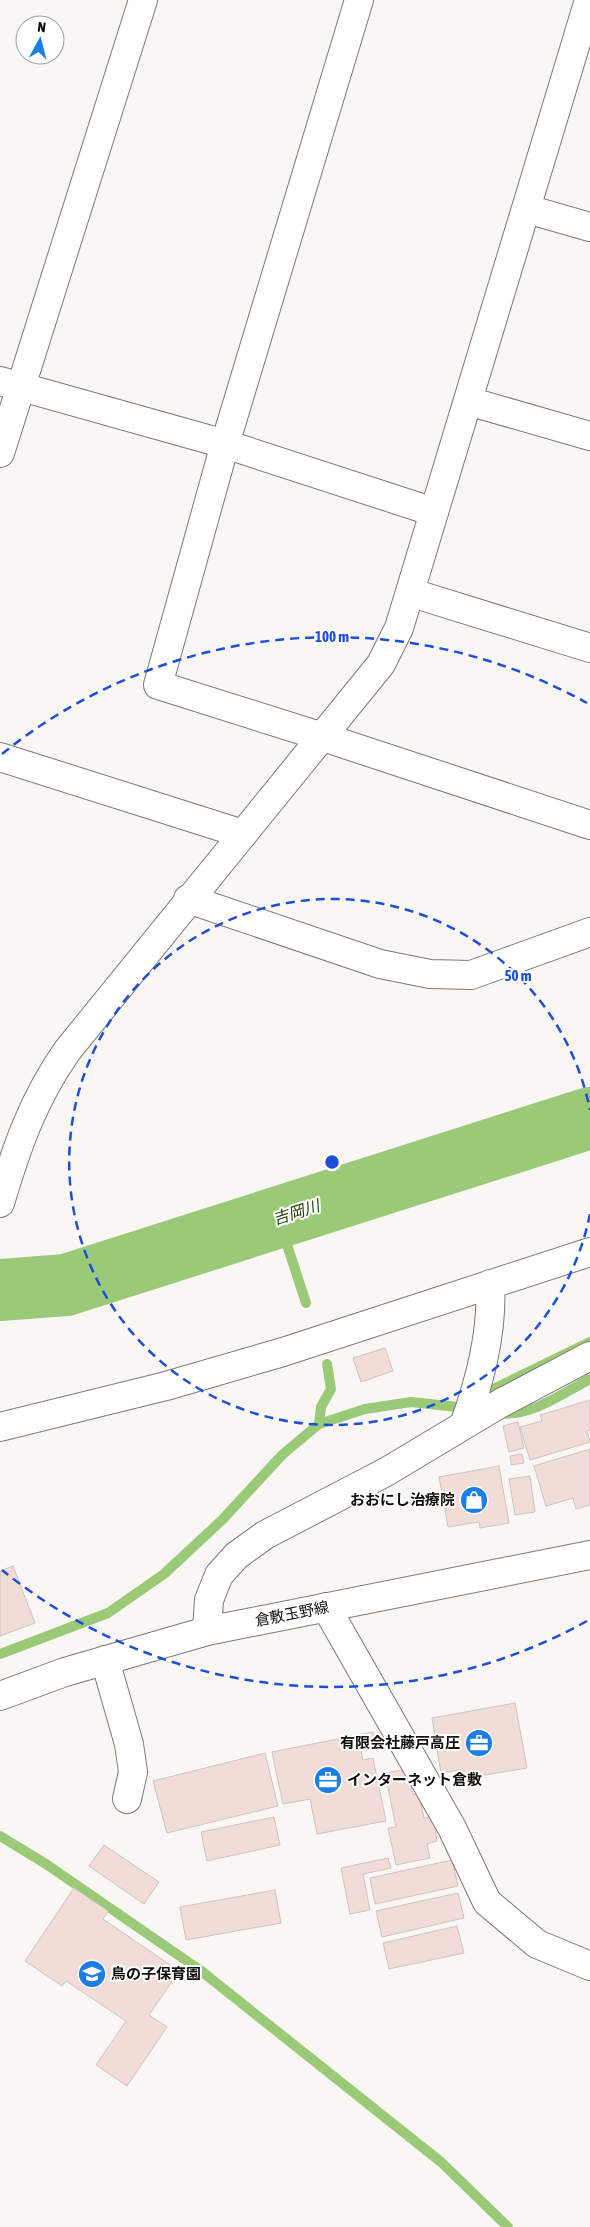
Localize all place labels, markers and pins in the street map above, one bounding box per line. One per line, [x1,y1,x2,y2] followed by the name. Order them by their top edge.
[323,1153,341,1171] centre of rings
[459,1485,489,1515] shop icon: おおにし治療院
[350,1491,455,1508] place label: おおにし治療院
[464,1728,494,1758] office icon: 有限会社藤戸高圧
[340,1734,460,1751] place label: 有限会社藤戸高圧
[313,1765,343,1795] office icon: インターネット倉敷
[347,1771,482,1788] place label: インターネット倉敷
[77,1959,107,1989] school or university icon: 鳥の子保育園
[111,1965,201,1982] place label: 鳥の子保育園

